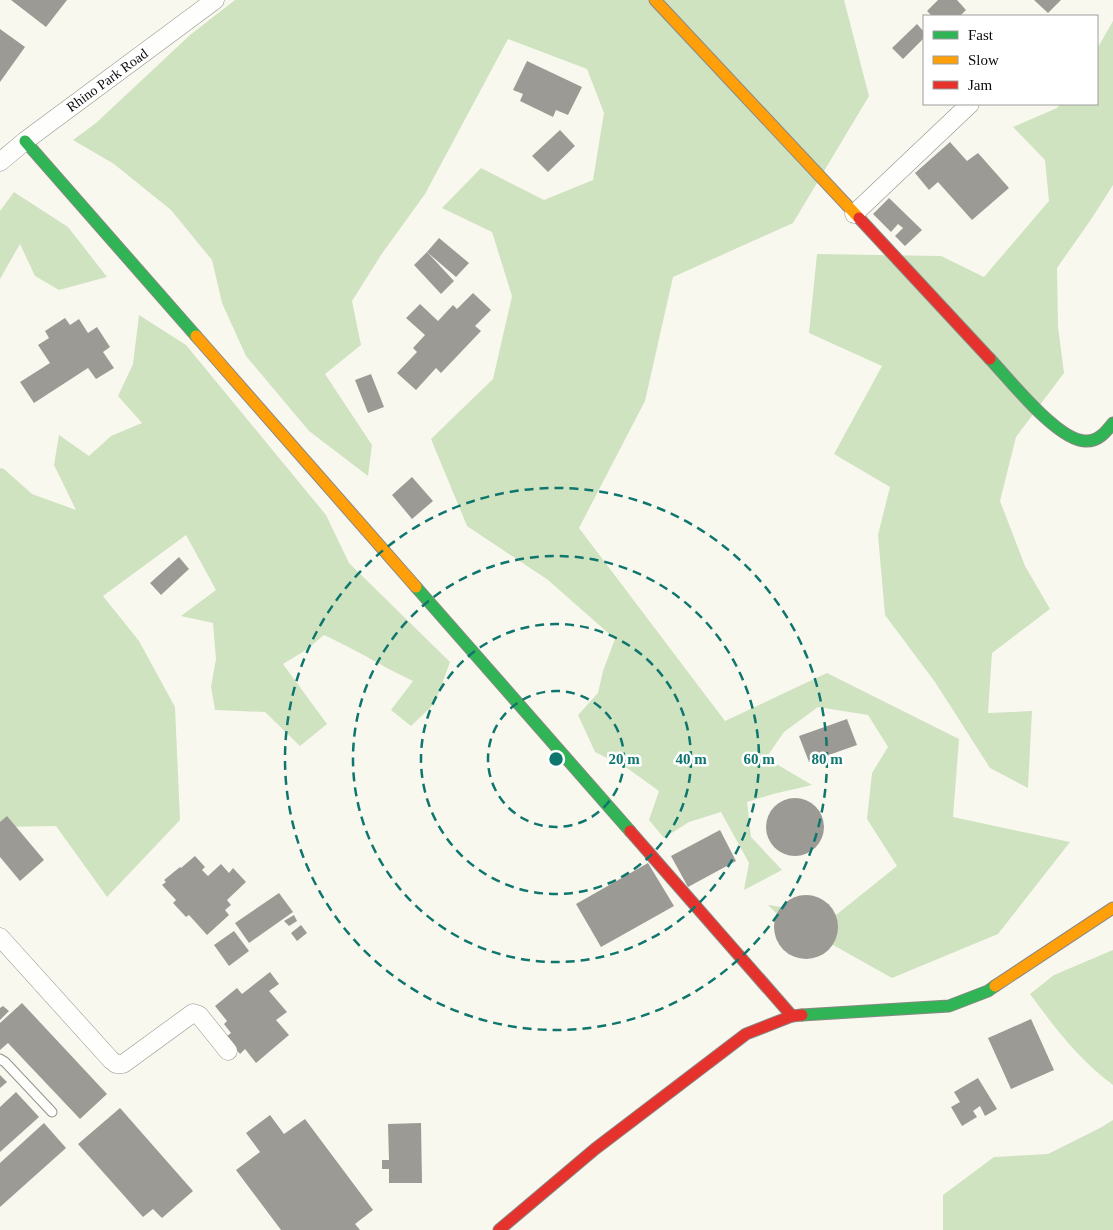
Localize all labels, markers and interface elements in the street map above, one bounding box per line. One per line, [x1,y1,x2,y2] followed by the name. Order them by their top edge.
[923,15,1098,105] legend
[968,27,994,43] text: Fast
[64,46,151,115] street label: Rhino Park Road
[968,52,999,68] text: Slow
[968,77,992,93] text: Jam
[547,750,565,768] centre of rings
[608,751,640,767] text: 20 m
[675,751,707,767] text: 40 m
[743,751,775,767] text: 60 m
[811,751,843,767] text: 80 m

